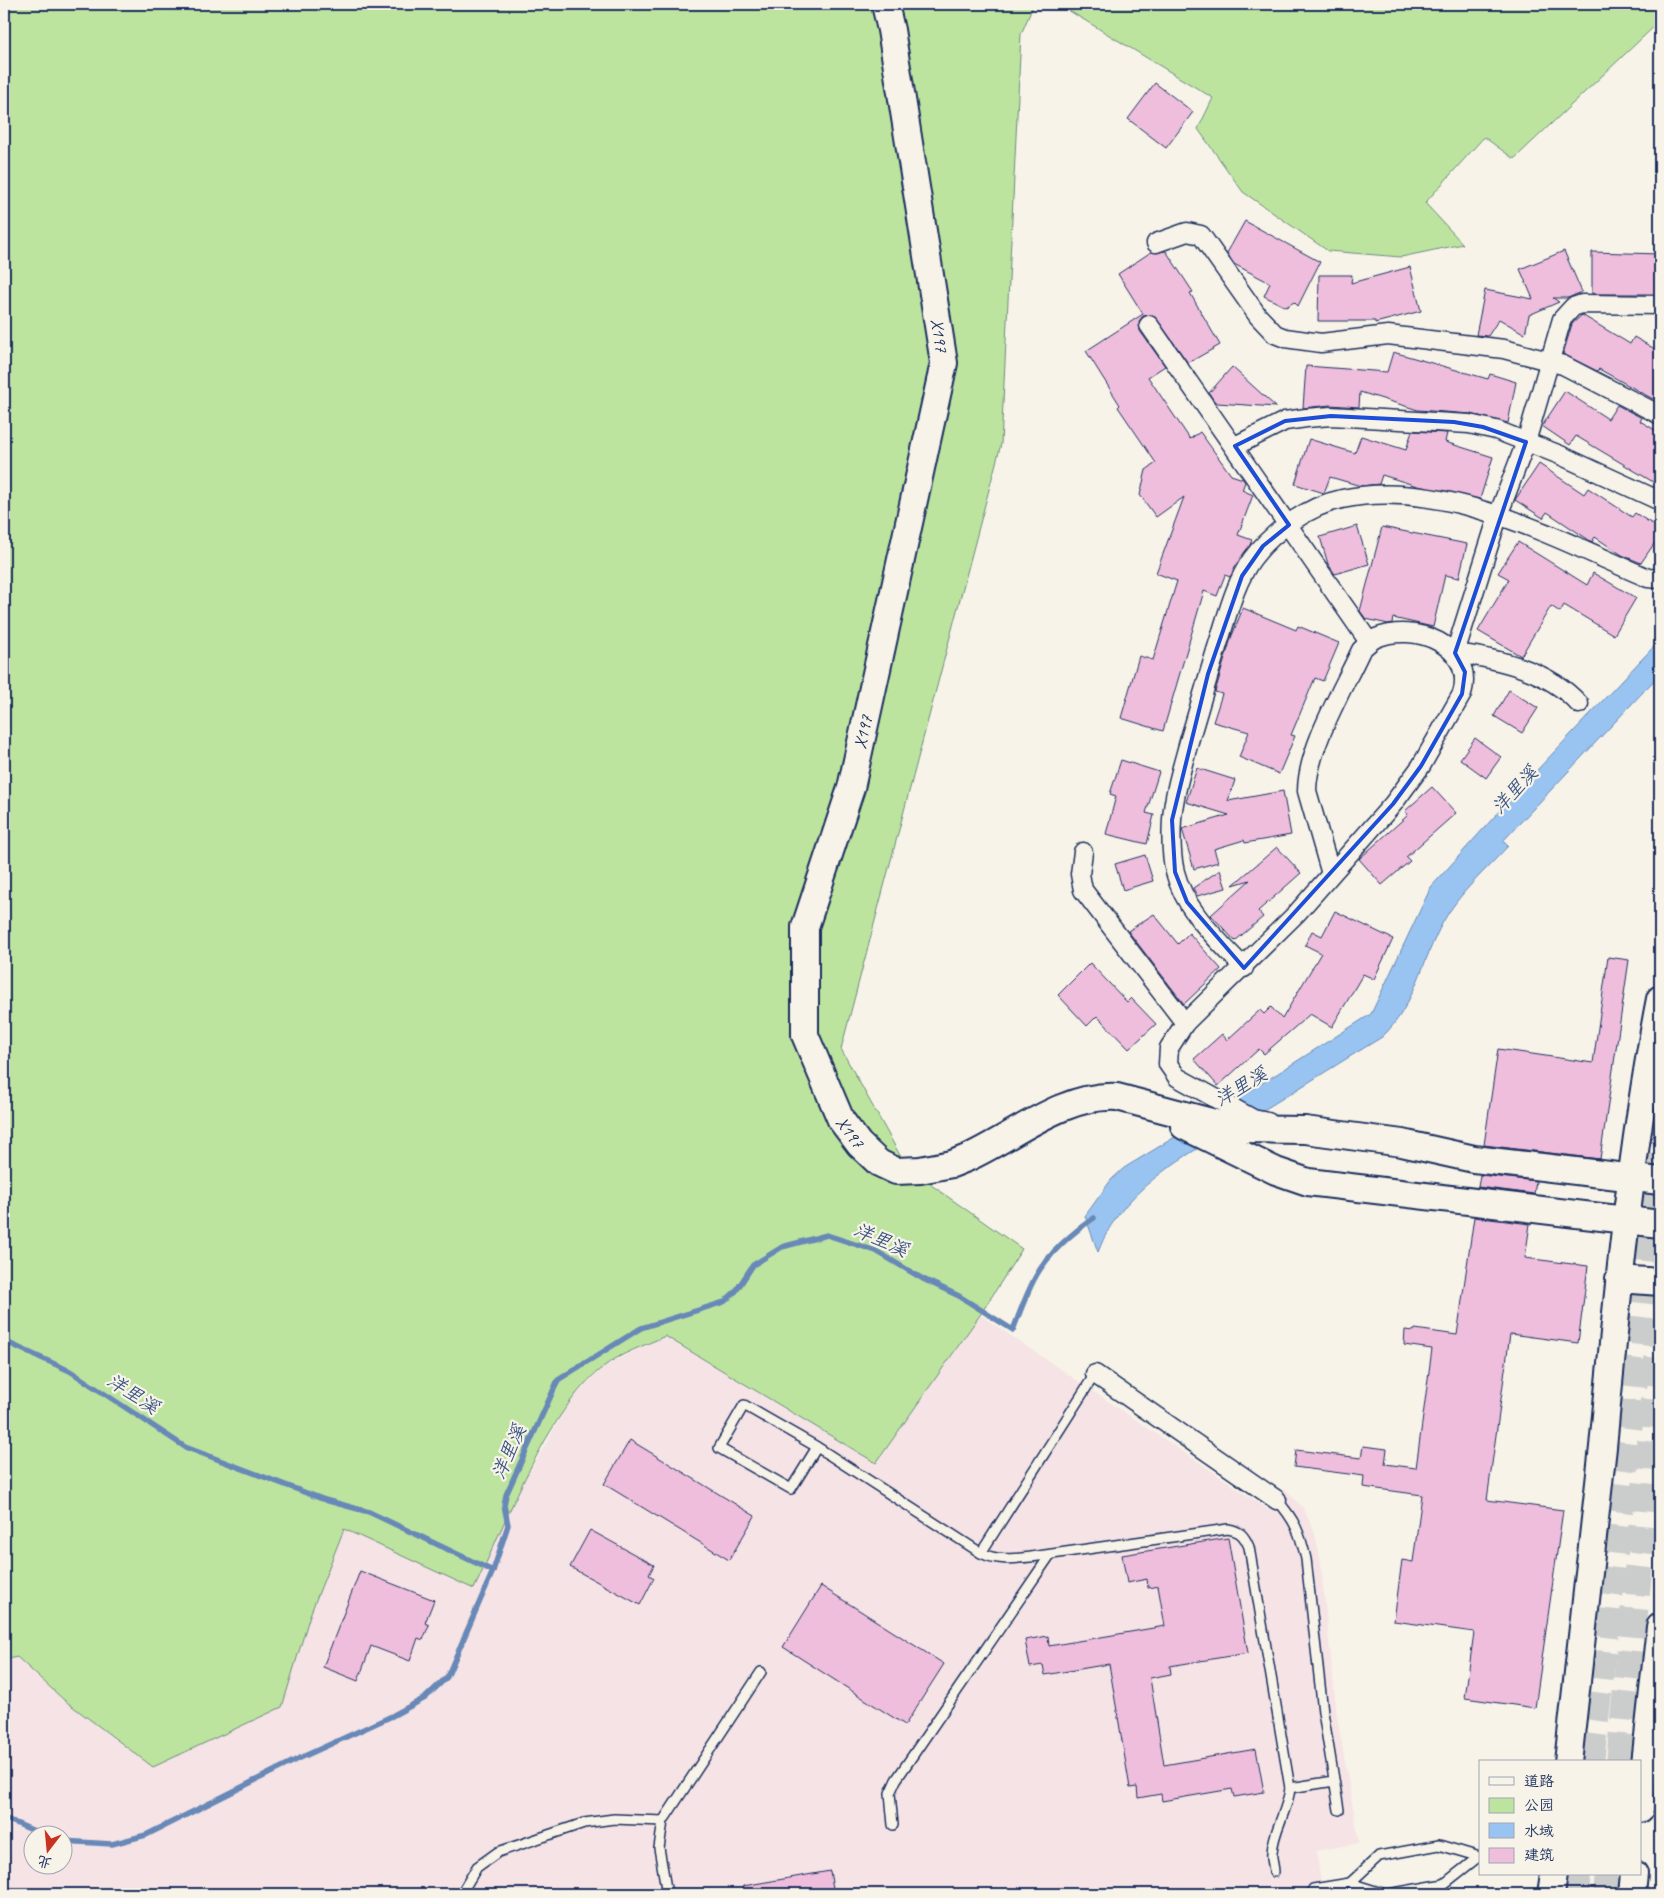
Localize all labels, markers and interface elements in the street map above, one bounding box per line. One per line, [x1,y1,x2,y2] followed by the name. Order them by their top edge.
[926,317,953,355] street label: X197
[849,712,877,751] street label: X197
[1487,760,1544,819] water label: 洋里溪
[1210,1062,1272,1112] water label: 洋里溪
[831,1112,870,1153] street label: X197
[850,1217,913,1263] water label: 洋里溪
[103,1368,164,1420] water label: 洋里溪
[486,1420,532,1483] water label: 洋里溪
[1479,1760,1642,1876] legend
[1524,1772,1554,1791] text: 道路
[1524,1796,1554,1815] text: 公园
[1524,1822,1554,1841] text: 水域
[22,1826,72,1876] north arrow
[1524,1846,1554,1865] text: 建筑
[35,1852,54,1872] text: 北

